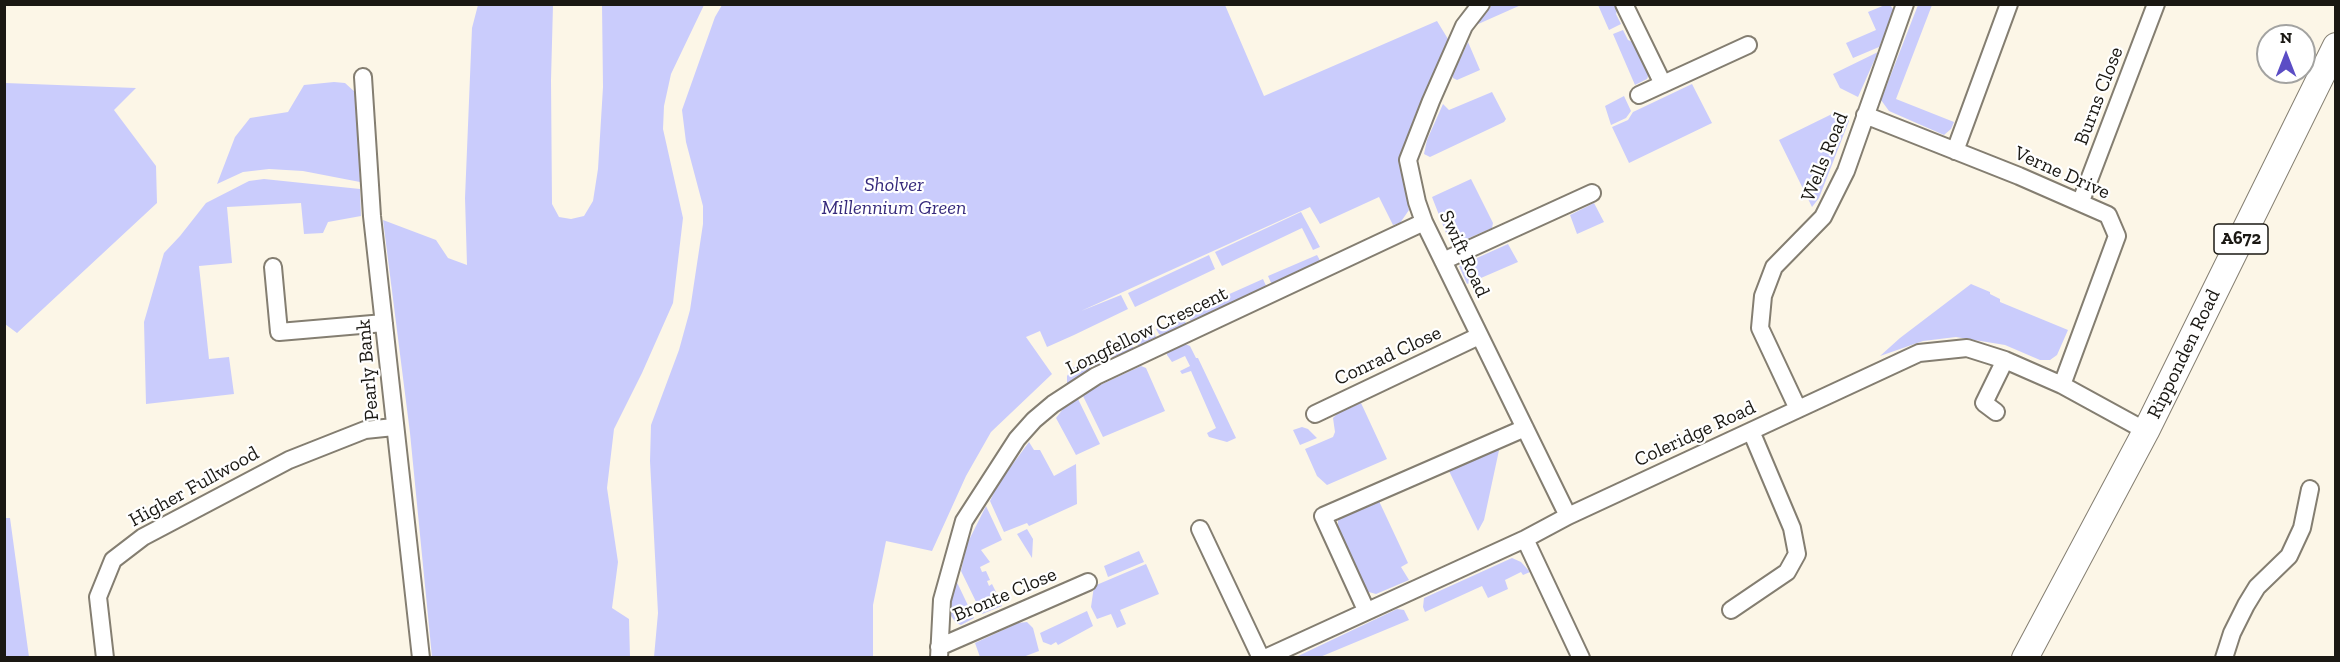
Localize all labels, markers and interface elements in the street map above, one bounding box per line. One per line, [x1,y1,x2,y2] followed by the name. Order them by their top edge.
[2256,24,2316,84] north arrow
[2280,28,2292,47] text: N
[2069,44,2129,148] street label: Burns Close
[1796,109,1854,205] street label: Wells Road
[2011,141,2113,205] street label: Verne Drive
[822,173,966,220] park label: Sholver Millennium Green
[1434,207,1494,301] street label: Swift Road
[2214,224,2268,254] road number: A672
[1062,281,1232,381] street label: Longfellow Crescent
[2142,285,2226,423] street label: Ripponden Road
[352,318,384,422] street label: Pearly Bank
[1331,321,1445,391] street label: Conrad Close
[1631,395,1759,473] street label: Coleridge Road
[125,441,263,533] street label: Higher Fullwood
[950,562,1060,628] street label: Bronte Close

